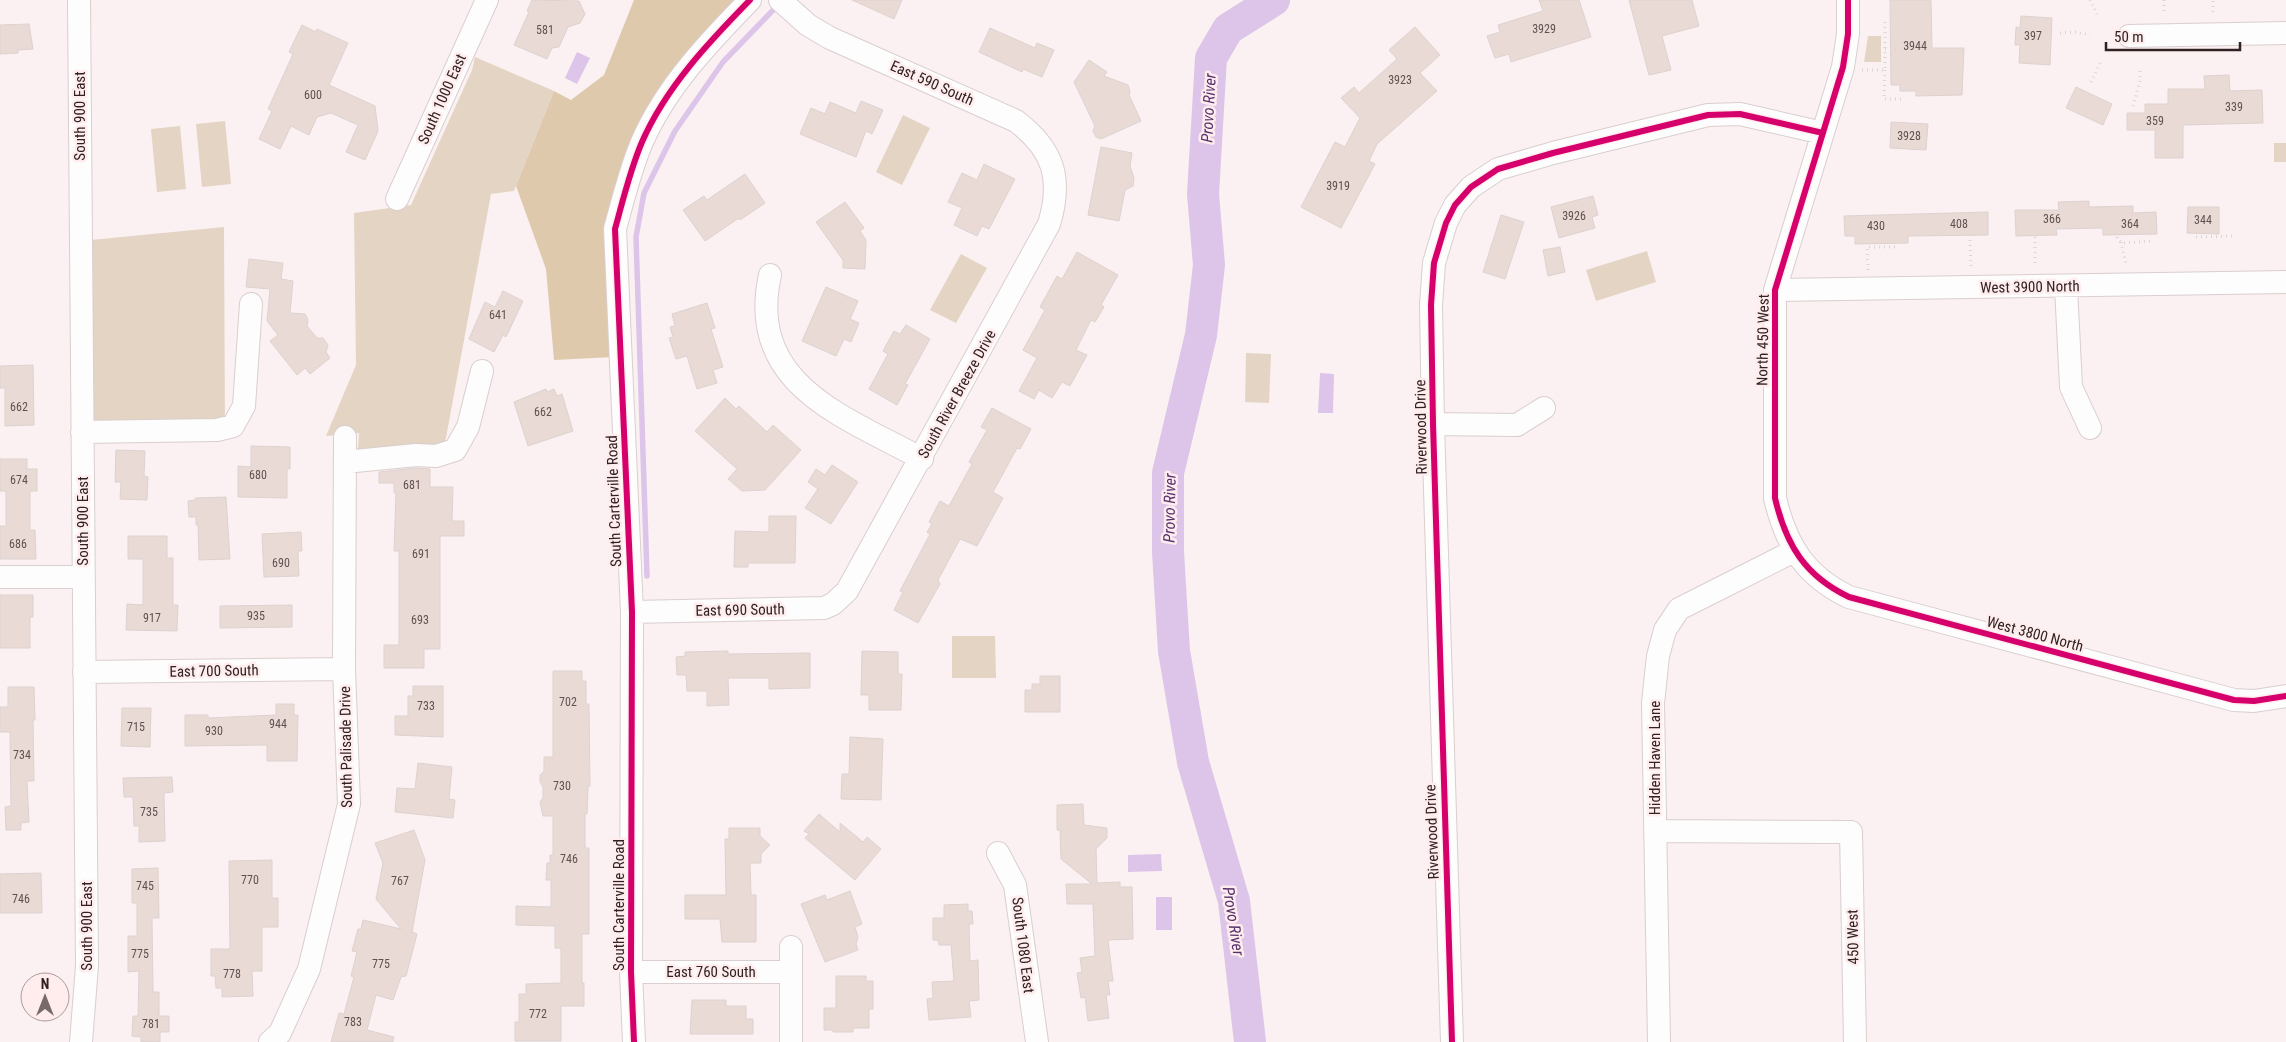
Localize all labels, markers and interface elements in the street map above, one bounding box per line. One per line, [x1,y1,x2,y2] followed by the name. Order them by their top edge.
[2106,20,2240,52] scale bar
[1532,22,1556,36] house number: 3929
[536,23,554,37] house number: 581
[2114,28,2144,46] text: 50 m
[2024,29,2042,43] house number: 397
[1903,39,1927,53] house number: 3944
[414,51,470,147] street label: South 1000 East
[888,57,976,109] street label: East 590 South
[71,71,89,161] street label: South 900 East
[1197,72,1220,143] water label: Provo River
[1388,73,1412,87] house number: 3923
[304,88,322,102] house number: 600
[2225,100,2243,114] house number: 339
[2146,114,2164,128] house number: 359
[1897,129,1921,143] house number: 3928
[1326,179,1350,193] house number: 3919
[1562,209,1586,223] house number: 3926
[2043,212,2061,226] house number: 366
[2194,213,2212,227] house number: 344
[1950,217,1968,231] house number: 408
[2121,217,2139,231] house number: 364
[1867,219,1885,233] house number: 430
[1980,277,2080,297] street label: West 3900 North
[1753,294,1773,386] street label: North 450 West
[489,308,507,322] house number: 641
[914,327,1000,461] street label: South River Breeze Drive
[1411,379,1431,475] street label: Riverwood Drive
[10,400,28,414] house number: 662
[534,405,552,419] house number: 662
[603,435,625,567] street label: South Carterville Road
[249,468,267,482] house number: 680
[1159,472,1180,543] water label: Provo River
[10,473,28,487] house number: 674
[74,476,92,566] street label: South 900 East
[403,478,421,492] house number: 681
[9,537,27,551] house number: 686
[412,547,430,561] house number: 691
[272,556,290,570] house number: 690
[695,600,785,620] street label: East 690 South
[247,609,265,623] house number: 935
[143,611,161,625] house number: 917
[1985,612,2085,656] street label: West 3800 North
[411,613,429,627] house number: 693
[169,661,259,681] street label: East 700 South
[336,686,356,808] street label: South Palisade Drive
[559,695,577,709] house number: 702
[417,699,435,713] house number: 733
[1646,701,1664,815] street label: Hidden Haven Lane
[269,717,287,731] house number: 944
[127,720,145,734] house number: 715
[205,724,223,738] house number: 930
[13,748,31,762] house number: 734
[553,779,571,793] house number: 730
[1421,784,1443,880] street label: Riverwood Drive
[140,805,158,819] house number: 735
[610,839,628,971] street label: South Carterville Road
[560,852,578,866] house number: 746
[241,873,259,887] house number: 770
[391,874,409,888] house number: 767
[136,879,154,893] house number: 745
[78,881,96,971] street label: South 900 East
[1219,885,1248,958] water label: Provo River
[12,892,30,906] house number: 746
[1008,896,1038,994] street label: South 1080 East
[1844,909,1862,965] street label: 450 West
[131,947,149,961] house number: 775
[372,957,390,971] house number: 775
[666,963,756,981] street label: East 760 South
[223,967,241,981] house number: 778
[20,972,70,1022] north arrow
[41,976,49,992] text: N
[529,1007,547,1021] house number: 772
[344,1015,362,1029] house number: 783
[142,1017,160,1031] house number: 781

